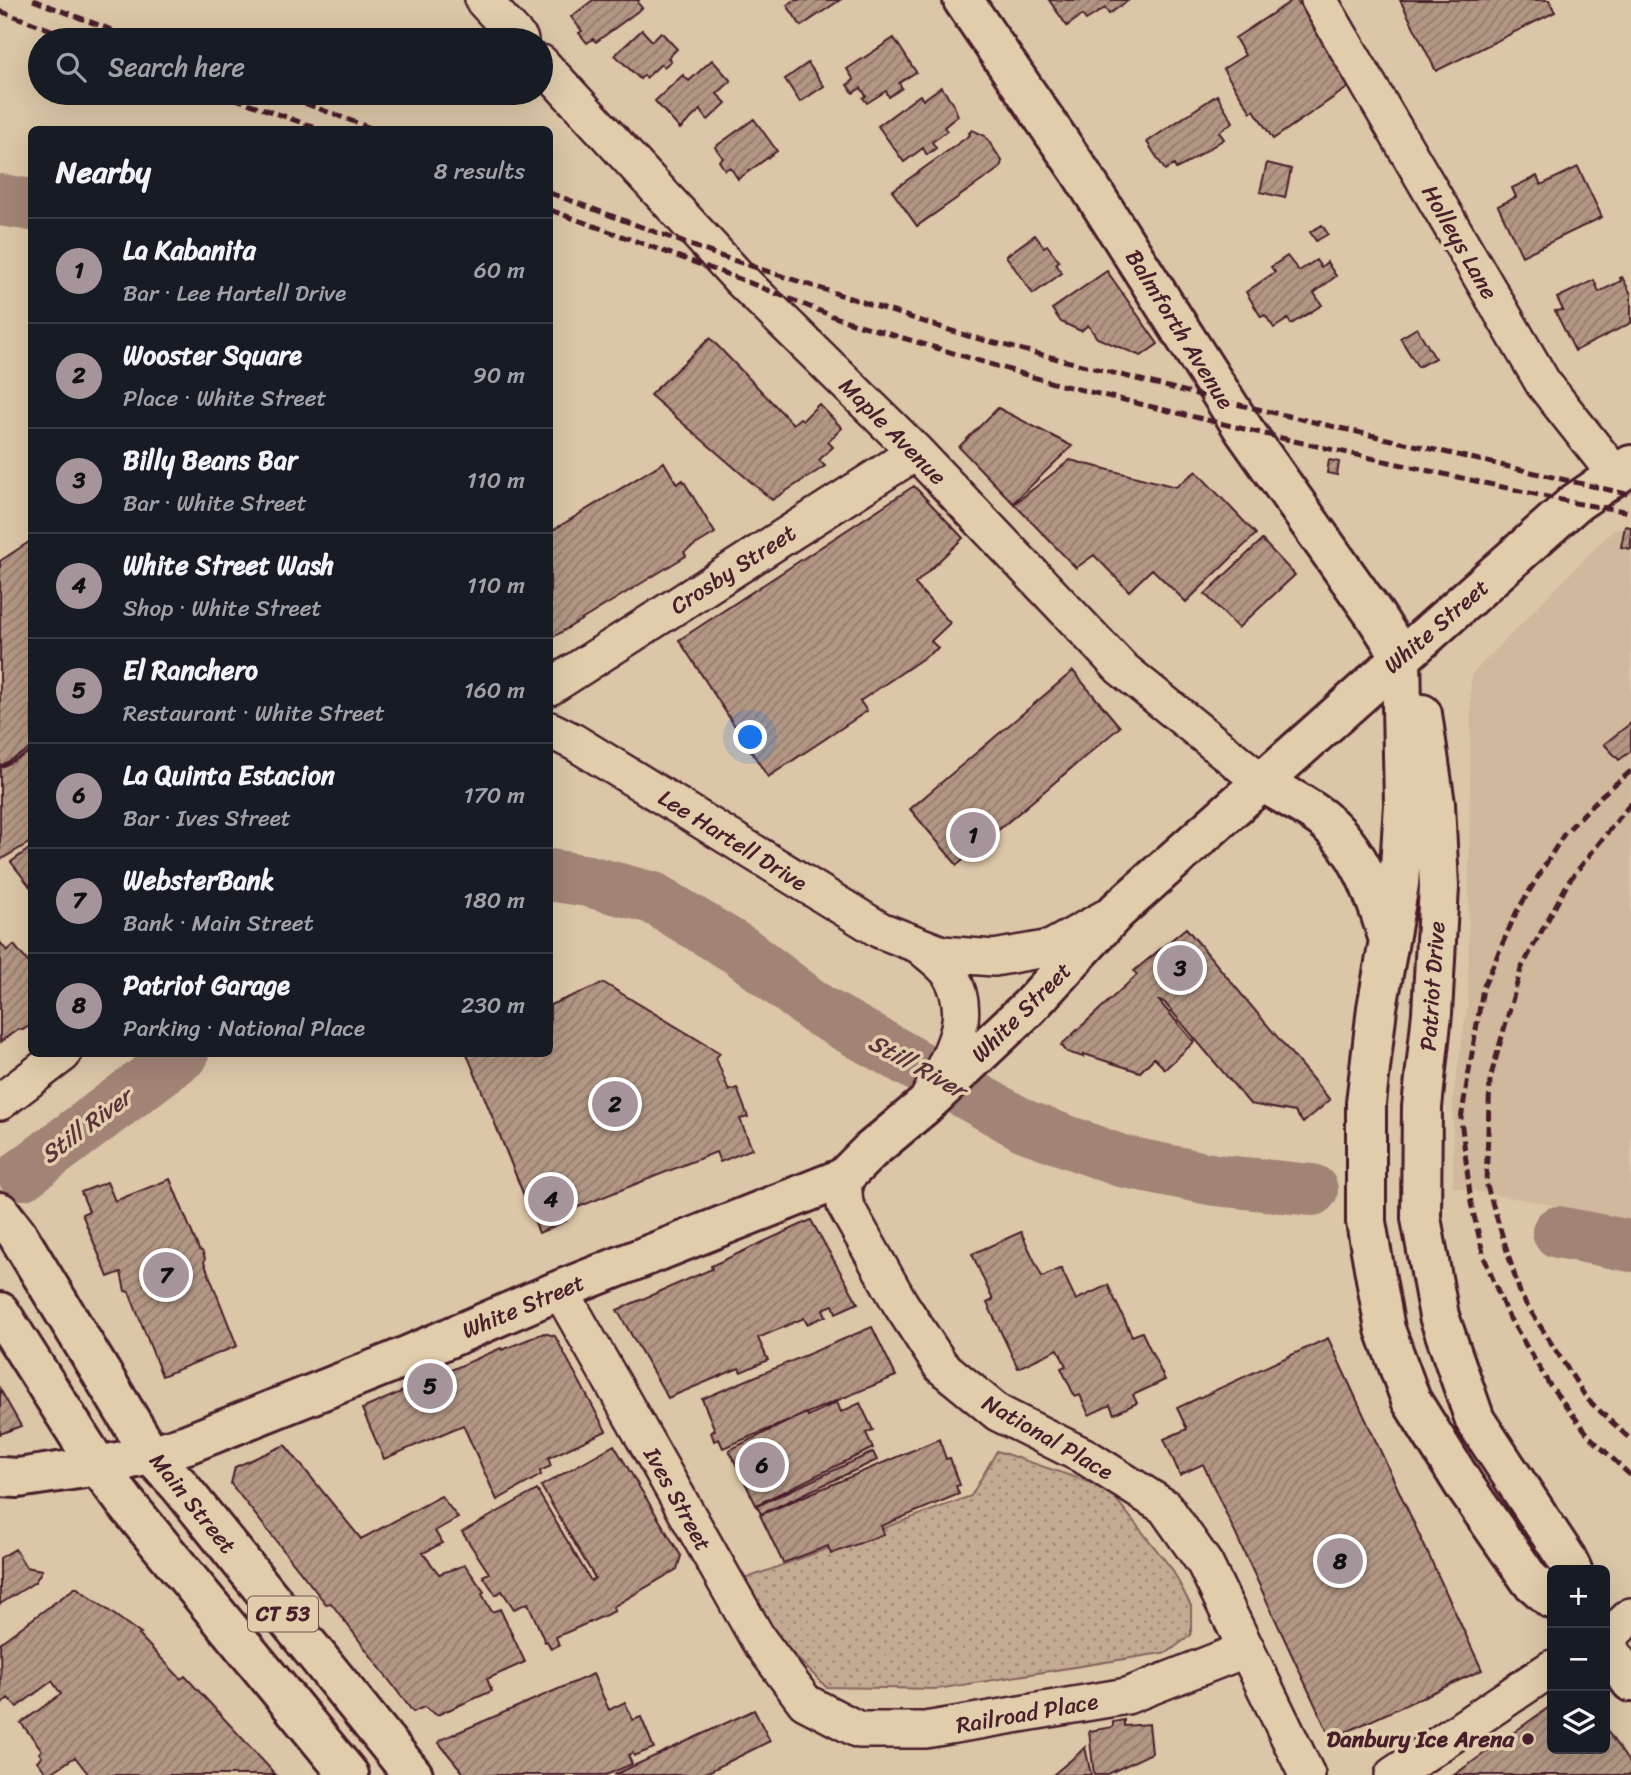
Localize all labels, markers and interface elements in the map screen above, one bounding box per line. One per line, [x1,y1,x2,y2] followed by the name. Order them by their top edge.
[28,28,553,105] search box
[108,44,245,90] text: Search here
[52,48,90,86] icon: search
[56,145,151,199] text: Nearby
[434,151,525,192] text: 8 results
[1410,177,1509,308] street label: Holleys Lane
[123,227,256,273] text: La Kabanita
[1114,241,1245,418] street label: Balmforth Avenue
[74,250,84,291] text: 1
[474,250,525,291] text: 60 m
[123,273,346,314] text: Bar · Lee Hartell Drive
[123,332,302,378] text: Wooster Square
[72,355,86,396] text: 2
[473,355,525,396] text: 90 m
[829,367,957,496] street label: Maple Avenue
[123,378,327,419] text: Place · White Street
[123,437,298,483] text: Billy Beans Bar
[73,460,85,501] text: 3
[467,460,525,501] text: 110 m
[123,483,307,524] text: Bar · White Street
[662,513,805,626] street label: Crosby Street
[123,542,334,588] text: White Street Wash
[72,565,86,606] text: 4
[467,565,525,606] text: 110 m
[1374,568,1499,685] street label: White Street
[123,588,322,629] text: Shop · White Street
[123,647,258,693] text: El Ranchero
[72,670,86,711] text: 5
[464,670,525,711] text: 160 m
[123,693,385,734] text: Restaurant · White Street
[733,720,767,754] your location
[123,752,335,798] text: La Quinta Estacion
[72,775,86,816] text: 6
[464,775,525,816] text: 170 m
[650,778,816,903] street label: Lee Hartell Drive
[123,798,291,839] text: Bar · Ives Street
[950,809,996,861] pin: 1
[123,857,274,903] text: WebsterBank
[72,880,86,921] text: 7
[463,880,525,921] text: 180 m
[123,903,314,944] text: Bank · Main Street
[1408,920,1457,1052] street label: Patriot Drive
[1157,942,1203,994] pin: 3
[961,952,1082,1073] street label: White Street
[123,962,290,1008] text: Patriot Garage
[72,985,86,1026] text: 8
[461,985,525,1026] text: 230 m
[123,1008,365,1049] text: Parking · National Place
[861,1022,977,1112] water label: Still River
[31,1075,144,1175] water label: Still River
[592,1078,638,1130] pin: 2
[528,1173,574,1225] pin: 4
[143,1249,189,1301] pin: 7
[455,1262,591,1351] street label: White Street
[407,1360,453,1412] pin: 5
[974,1383,1121,1492] street label: National Place
[631,1438,723,1559] street label: Ives Street
[739,1439,785,1491] pin: 6
[138,1443,247,1564] street label: Main Street
[1317,1535,1363,1587] pin: 8
[1547,1565,1610,1754] map controls
[1547,1565,1610,1628] button: +
[248,1596,318,1632] road number: CT 53
[1547,1628,1610,1691] button: −
[953,1681,1101,1746] street label: Railroad Place
[1547,1691,1610,1754] button: layers
[1327,1719,1515,1760] place label: Danbury Ice Arena
[1520,1731,1536,1747] marker: Danbury Ice Arena

